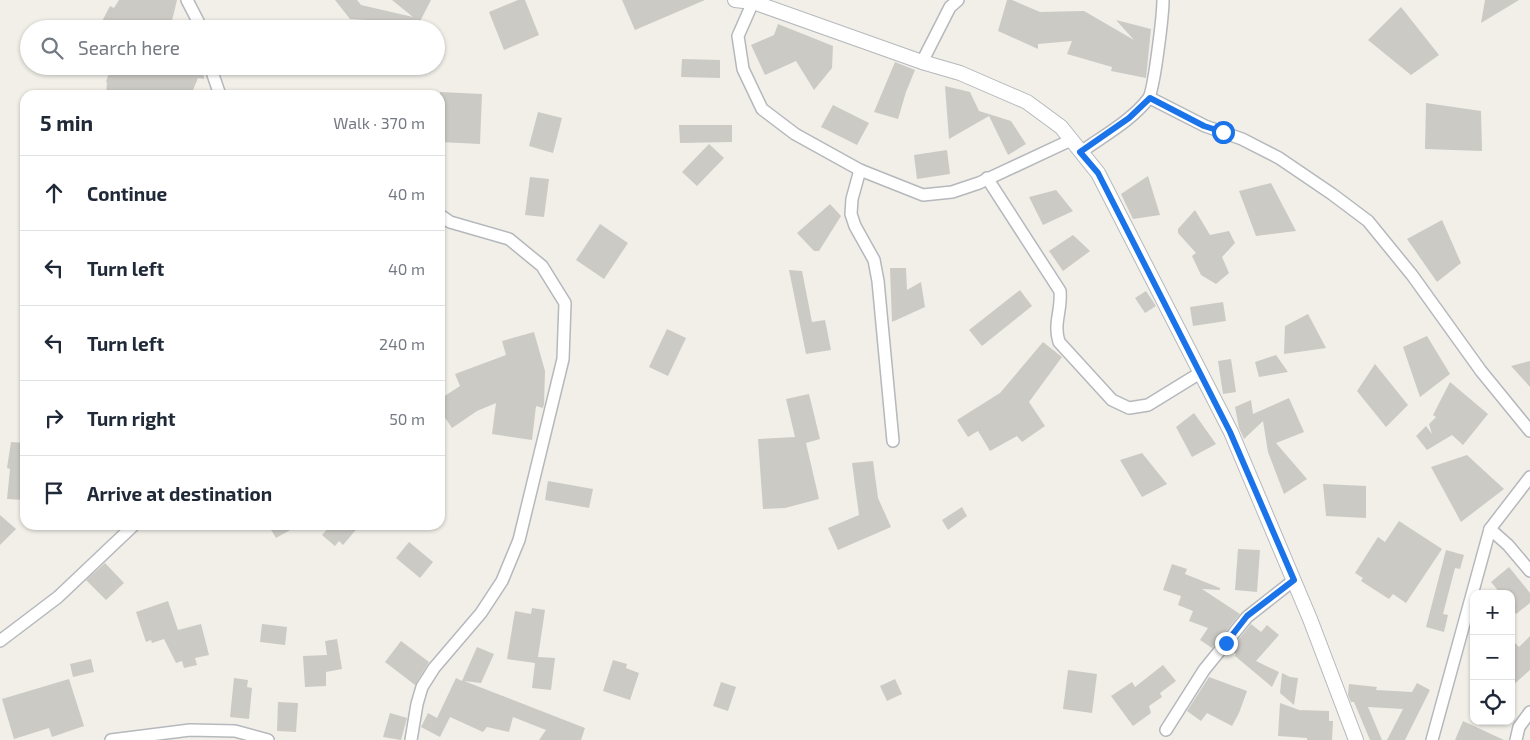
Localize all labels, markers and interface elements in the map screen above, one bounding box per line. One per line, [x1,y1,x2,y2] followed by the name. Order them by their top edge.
[20,20,445,75] search box
[38,34,66,62] icon: search
[78,36,180,59] text: Search here
[40,110,93,135] text: 5 min
[333,113,425,132] text: Walk · 370 m
[1212,121,1235,144] route start
[40,179,68,207] icon: ahead
[87,182,167,205] text: Continue
[388,184,425,203] text: 40 m
[40,254,68,282] icon: left
[87,257,164,280] text: Turn left
[388,259,425,278] text: 40 m
[40,329,68,357] icon: left
[87,332,164,355] text: Turn left
[379,334,425,353] text: 240 m
[40,404,68,432] icon: right
[87,407,175,430] text: Turn right
[389,409,425,428] text: 50 m
[40,479,68,507] icon: arrive
[87,482,272,505] text: Arrive at destination
[1470,590,1515,725] map controls
[1470,590,1515,635] button: +
[1215,632,1238,655] route end
[1470,635,1515,680] button: −
[1470,680,1515,725] button: locate

